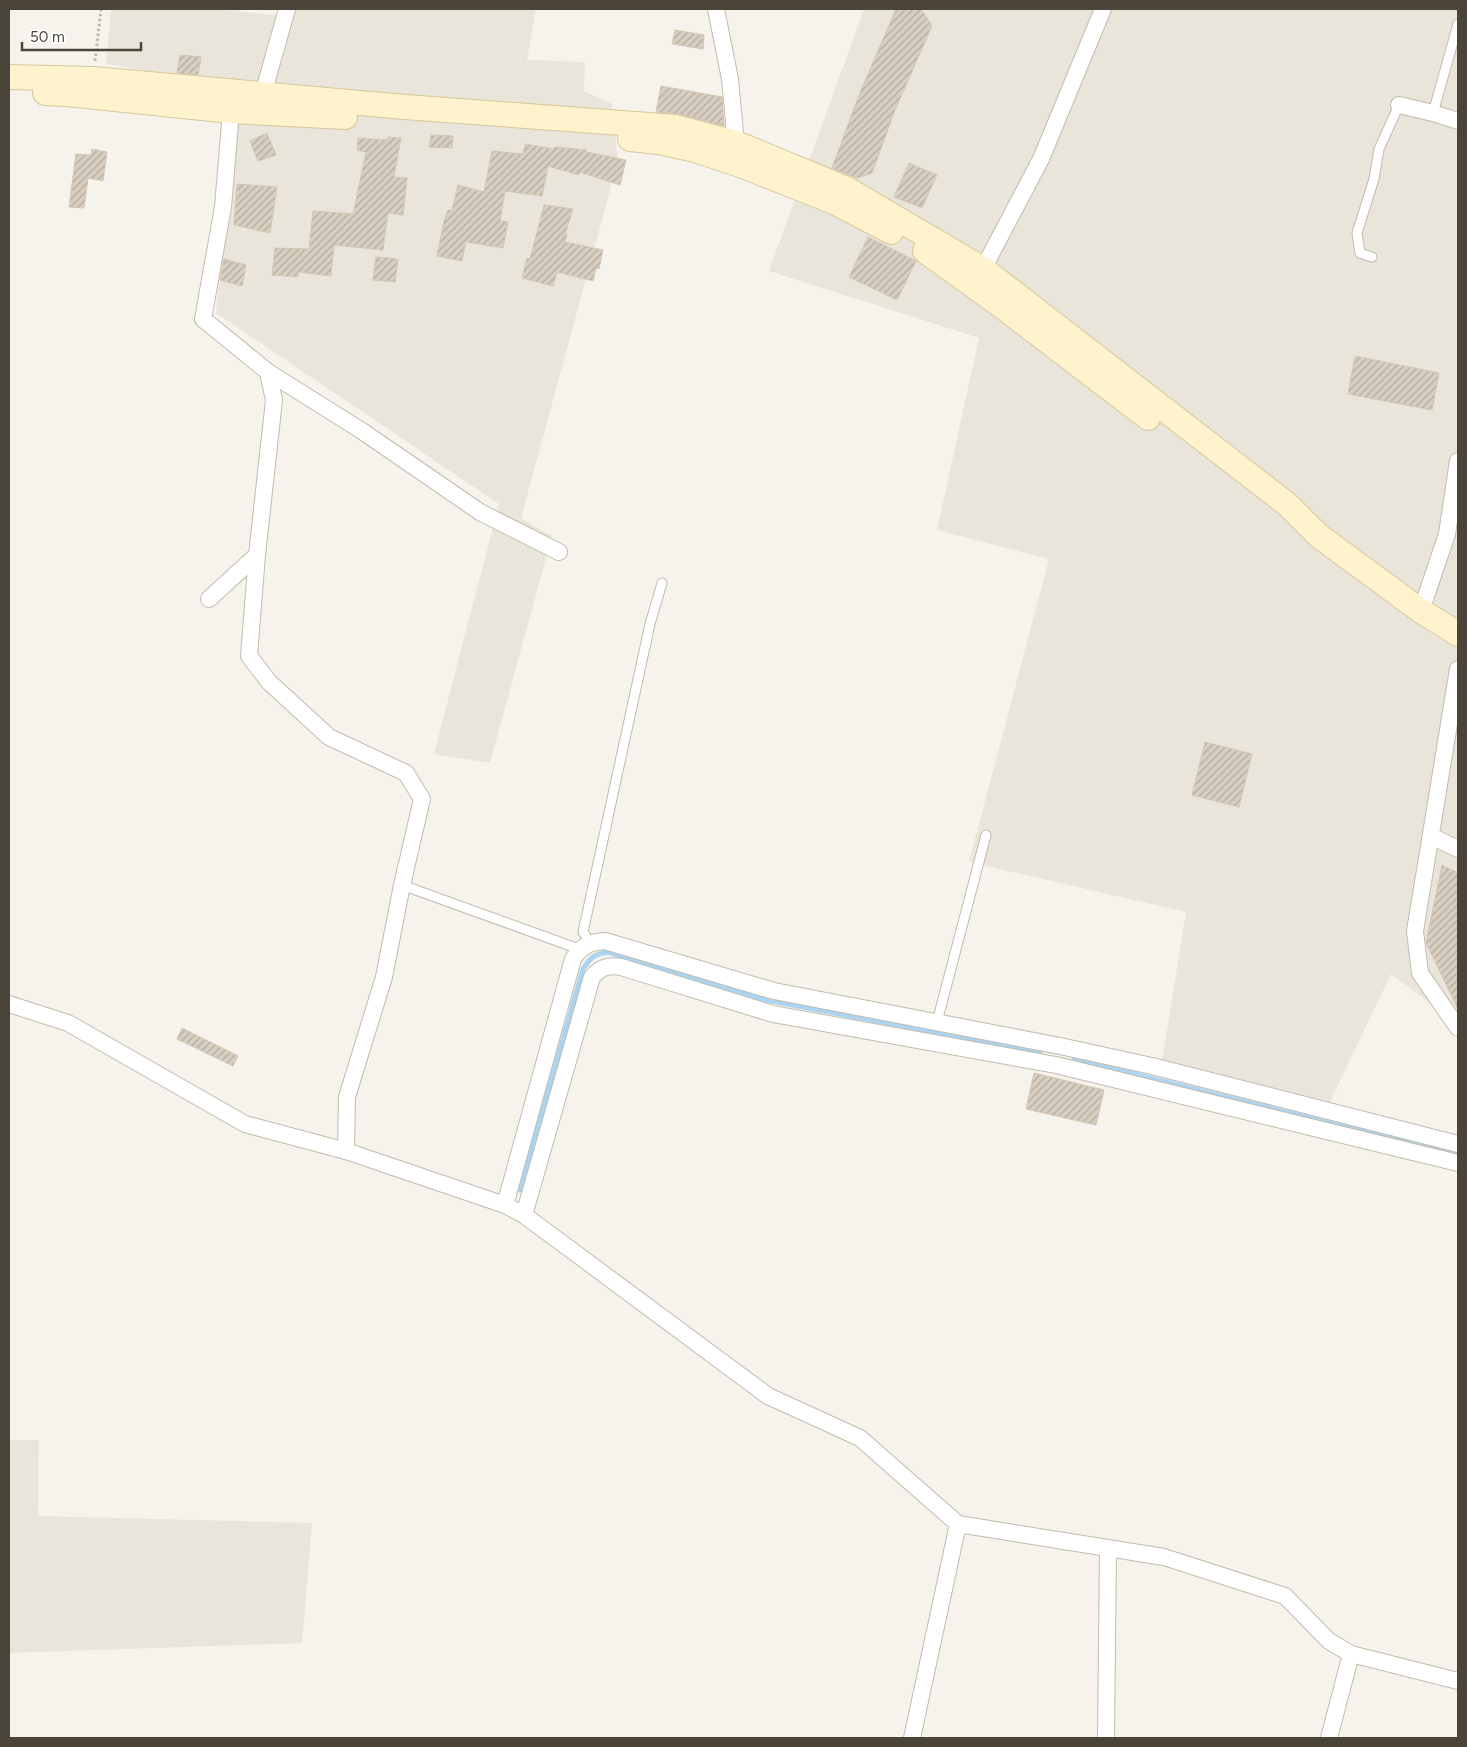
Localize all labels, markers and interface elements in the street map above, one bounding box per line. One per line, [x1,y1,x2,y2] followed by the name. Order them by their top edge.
[22,20,141,52] scale bar
[30,28,65,46] text: 50 m

